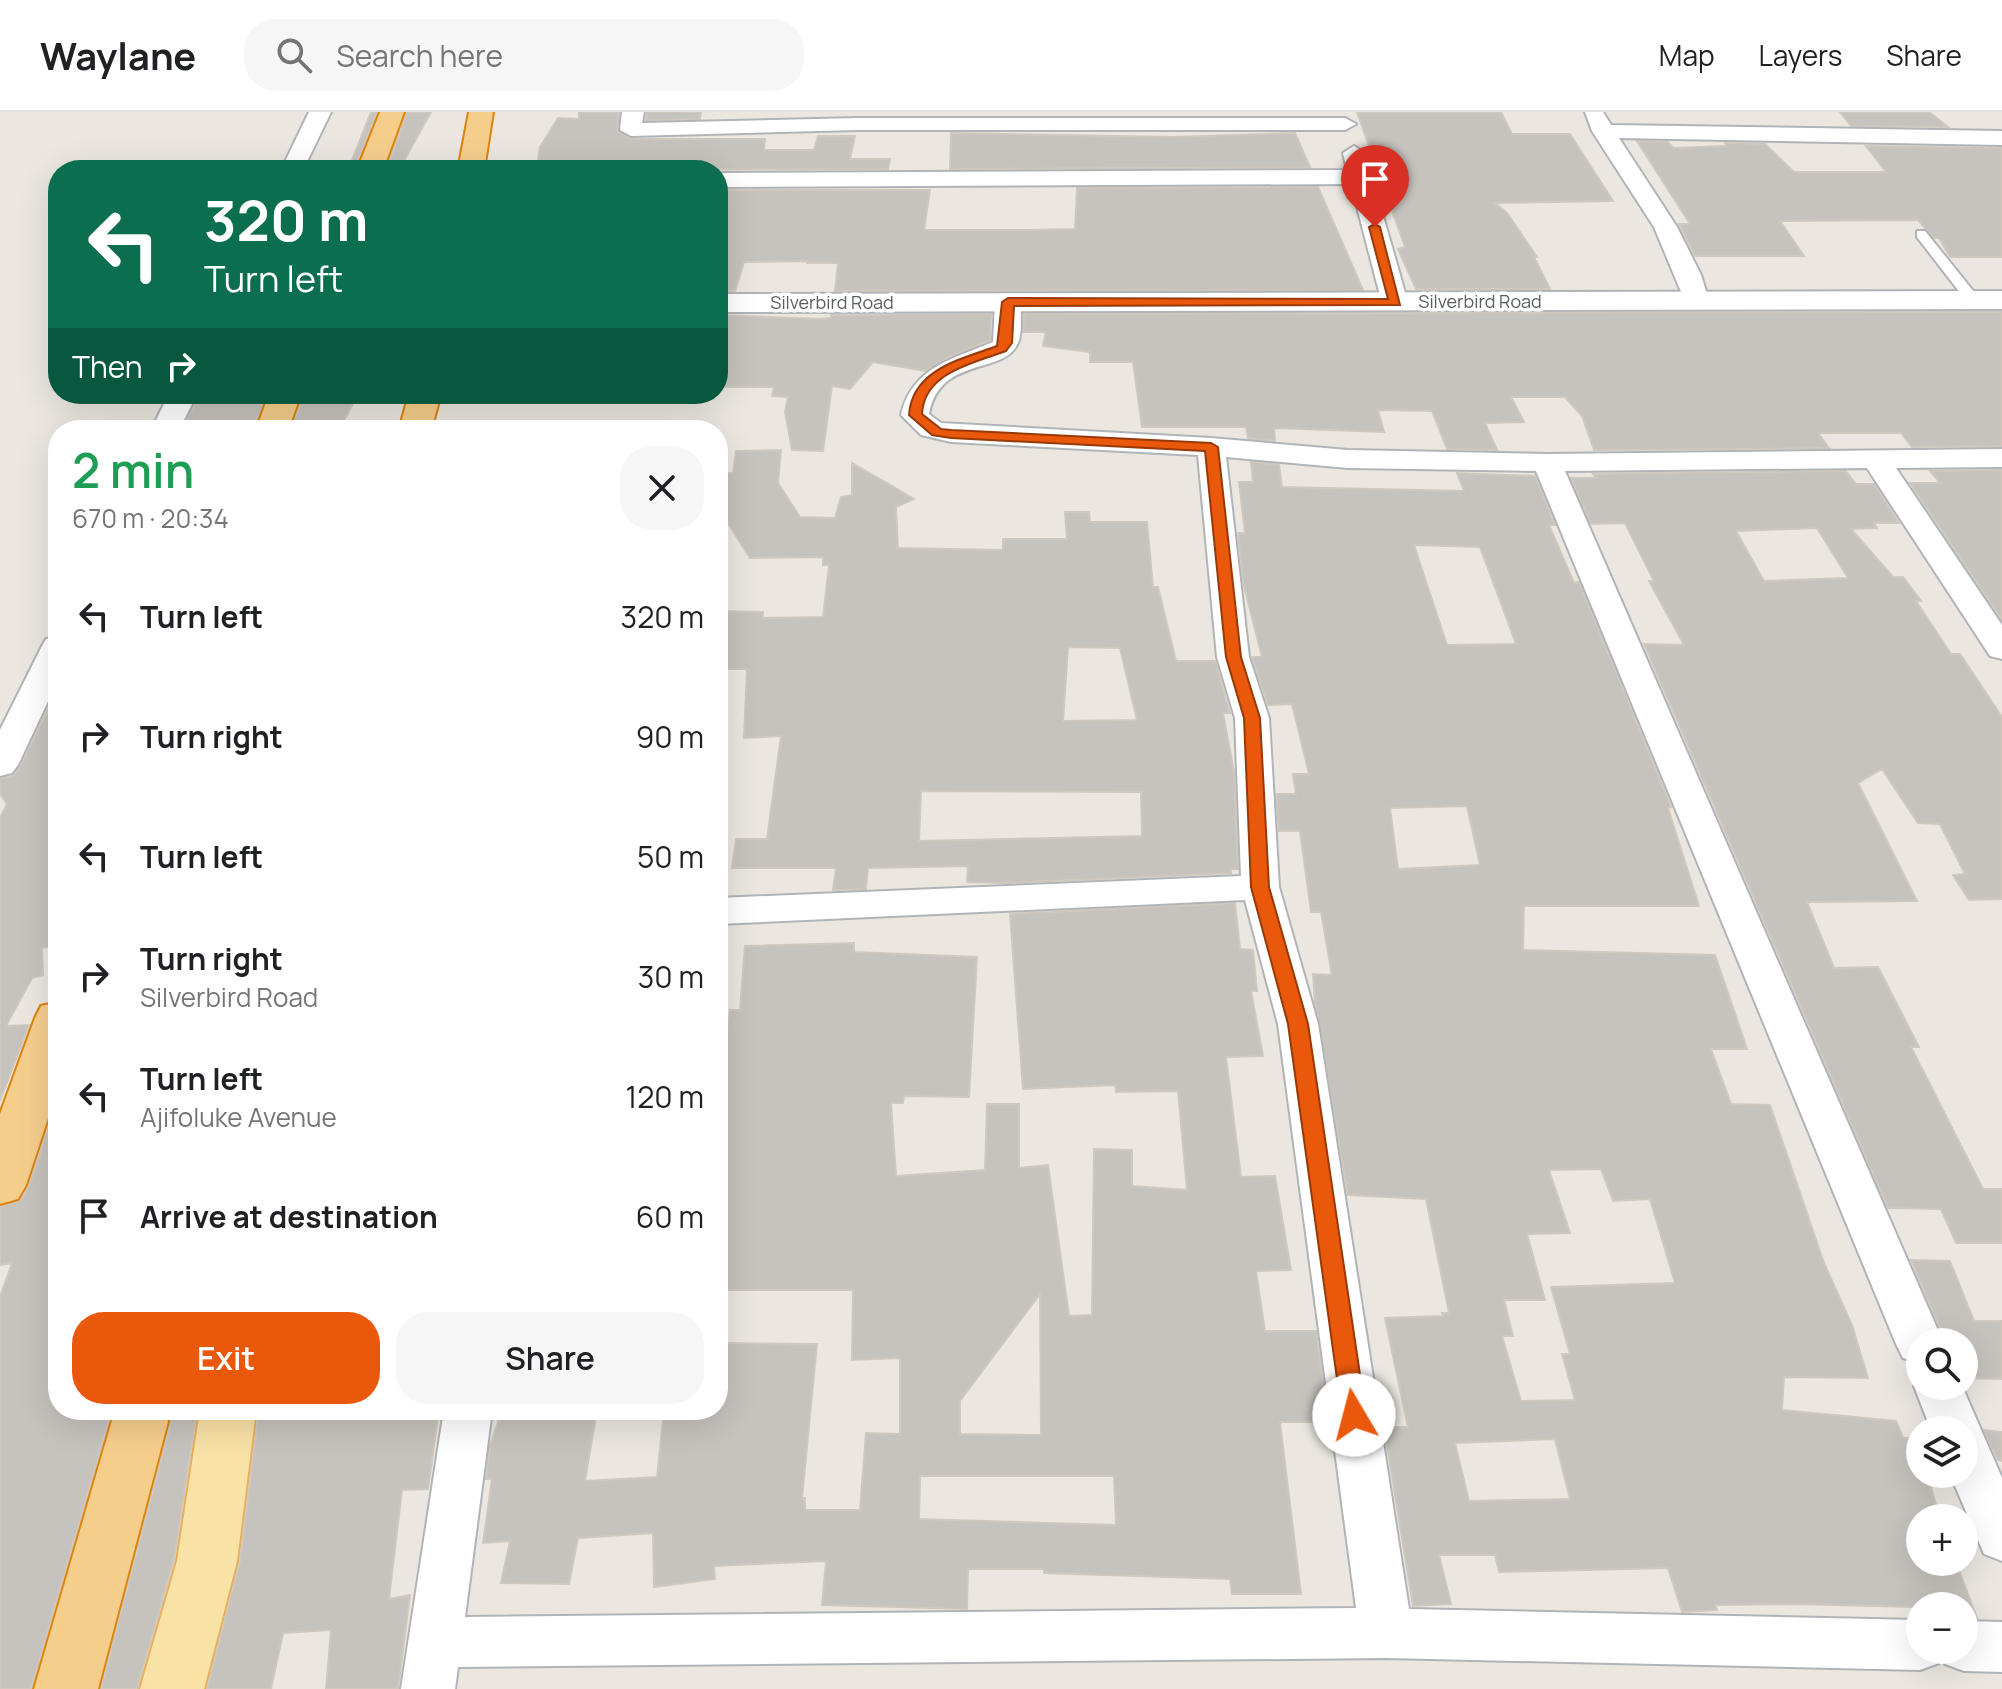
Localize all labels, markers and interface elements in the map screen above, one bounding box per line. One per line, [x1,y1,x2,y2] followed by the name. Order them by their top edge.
[244,19,804,91] search box
[40,29,196,81] text: Waylane
[272,33,316,77] icon: search
[336,35,503,76] text: Search here
[1659,36,1715,74] text: Map
[1759,36,1842,74] text: Layers
[1886,36,1962,74] text: Share
[1341,145,1409,227] pin
[1353,157,1397,201] icon: arrive
[204,181,368,258] text: 320 m
[72,192,176,296] icon: left
[204,254,343,303] text: Turn left
[1418,289,1542,313] street label: Silverbird Road
[770,290,894,314] street label: Silverbird Road
[159,344,203,388] icon: right
[72,346,143,387] text: Then
[72,437,194,502] text: 2 min
[620,446,704,530] button: close
[72,500,229,536] text: 670 m · 20:34
[72,594,116,638] icon: left
[140,596,263,637] text: Turn left
[621,596,704,637] text: 320 m
[72,714,116,758] icon: right
[140,716,283,757] text: Turn right
[636,716,704,757] text: 90 m
[72,834,116,878] icon: left
[140,836,263,877] text: Turn left
[637,836,704,877] text: 50 m
[140,938,283,979] text: Turn right
[72,954,116,998] icon: right
[638,956,704,997] text: 30 m
[140,979,318,1015] text: Silverbird Road
[140,1058,263,1099] text: Turn left
[72,1074,116,1118] icon: left
[625,1076,704,1117] text: 120 m
[140,1099,337,1135] text: Ajifoluke Avenue
[72,1194,116,1238] icon: arrive
[140,1196,438,1237] text: Arrive at destination
[636,1196,704,1237] text: 60 m
[72,1312,380,1404] button: Exit
[396,1312,704,1404] button: Share
[1906,1328,1978,1664] map controls
[1906,1328,1978,1400] button: search
[1312,1373,1396,1457] position arrow
[1906,1416,1978,1488] button: layers
[1906,1504,1978,1576] button: +
[1906,1592,1978,1664] button: −

